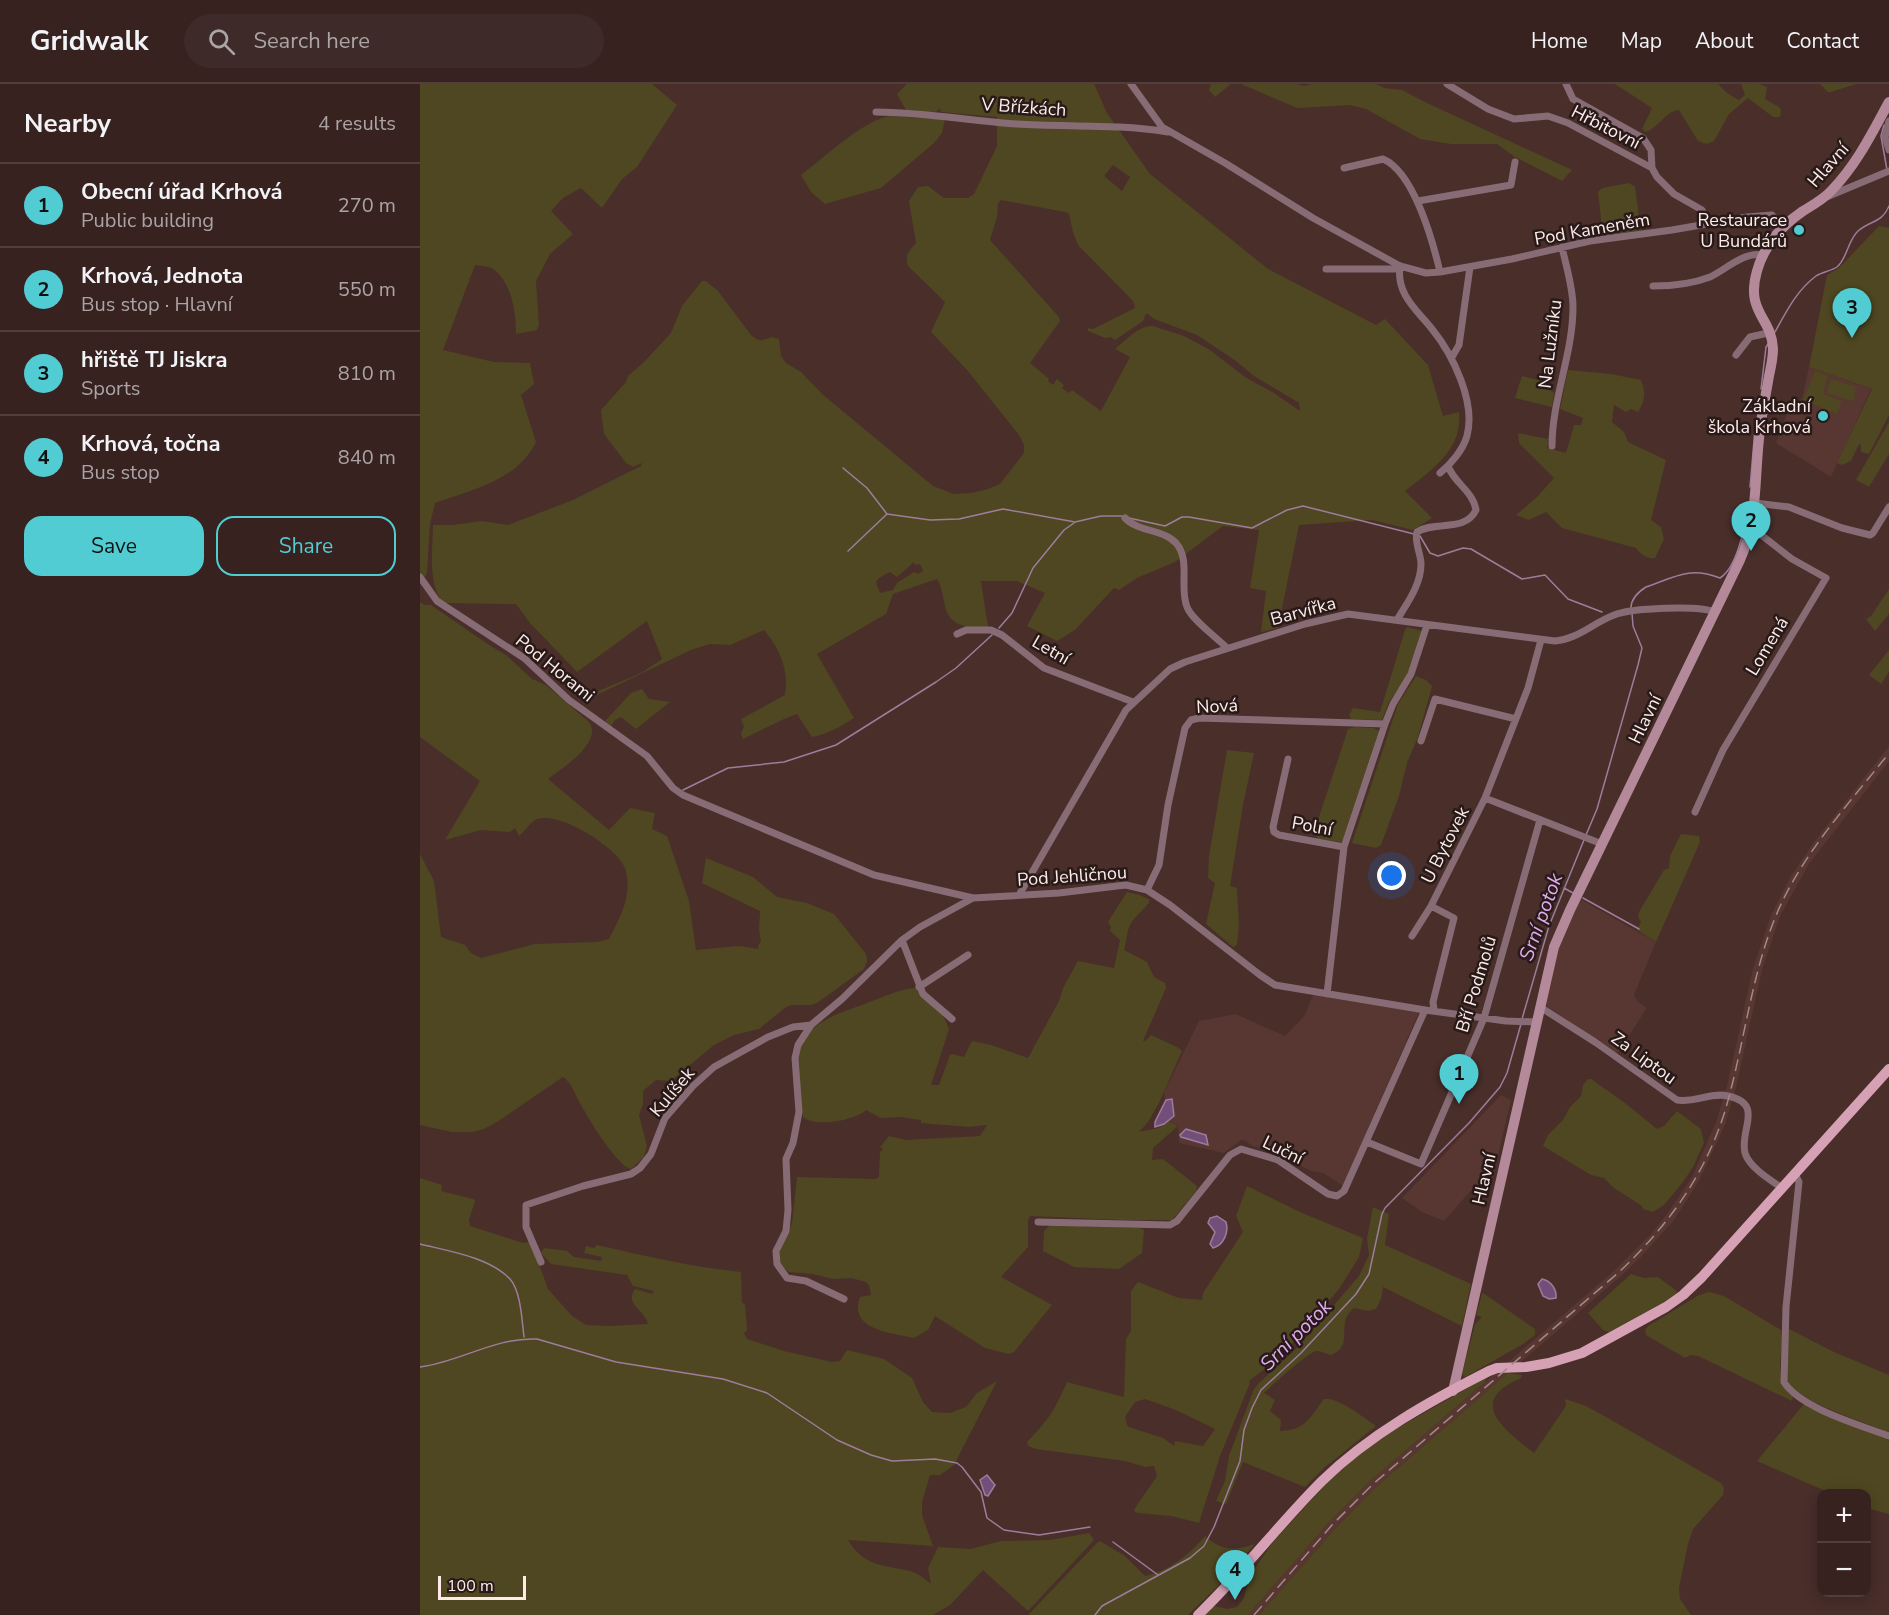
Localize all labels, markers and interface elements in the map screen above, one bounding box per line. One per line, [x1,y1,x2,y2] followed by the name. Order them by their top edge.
[184,14,604,68] search box
[30,22,148,60] text: Gridwalk
[205,25,238,58] icon: search
[253,26,370,56] text: Search here
[1531,27,1588,55] text: Home
[1621,27,1662,55] text: Map
[1695,27,1753,55] text: About
[1786,27,1859,55] text: Contact
[980,92,1067,122] street label: V Břízkách
[1567,99,1645,155] street label: Hřbitovní
[24,106,111,141] text: Nearby
[318,110,396,137] text: 4 results
[1802,137,1855,193] street label: Hlavní
[81,177,283,207] text: Obecní úřad Krhová
[38,192,50,219] text: 1
[338,192,396,219] text: 270 m
[81,207,214,234] text: Public building
[1532,207,1652,251] street label: Pod Kameněm
[1697,208,1787,253] place label: Restaurace U Bundárů
[1792,223,1806,237] marker: Restaurace U Bundárů
[81,261,243,291] text: Krhová, Jednota
[38,276,50,303] text: 2
[338,276,396,303] text: 550 m
[1832,288,1872,338] pin: 3
[81,291,232,318] text: Bus stop · Hlavní
[1533,298,1567,390] street label: Na Lužníku
[81,345,228,375] text: hřiště TJ Jiskra
[38,360,50,387] text: 3
[338,360,396,387] text: 810 m
[81,375,140,402] text: Sports
[1708,394,1812,439] place label: Základní škola Krhová
[1816,409,1830,423] marker: Základní škola Krhová
[81,429,221,459] text: Krhová, točna
[38,444,50,471] text: 4
[338,444,396,471] text: 840 m
[81,459,160,486] text: Bus stop
[1732,502,1770,551] pin: 2
[24,516,204,576] button: Save
[216,516,396,576] button: Share
[1268,591,1338,631] street label: Barvířka
[1740,612,1794,680] street label: Lomená
[510,629,600,707] street label: Pod Horami
[1028,630,1075,671] street label: Letní
[1623,690,1668,748] street label: Hlavní
[1195,693,1239,719] street label: Nová
[1415,802,1475,887] street label: U Bytovek
[1290,811,1335,841] street label: Polní
[1016,860,1128,892] street label: Pod Jehličnou
[1377,861,1406,890] your location
[1513,869,1570,965] water label: Srní potok
[1450,933,1502,1035] street label: Bří Podmolů
[1607,1026,1681,1090] street label: Za Liptou
[1440,1054,1478,1104] pin: 1
[644,1061,700,1122] street label: Kulíšek
[1259,1130,1308,1170] street label: Luční
[1466,1150,1502,1207] street label: Hlavní
[1254,1292,1339,1377] water label: Srní potok
[1817,1489,1871,1597] map controls
[1817,1489,1871,1543] button: +
[1817,1543,1871,1597] button: −
[1216,1550,1254,1600] pin: 4
[438,1573,526,1600] scale bar
[447,1575,494,1597] text: 100 m

